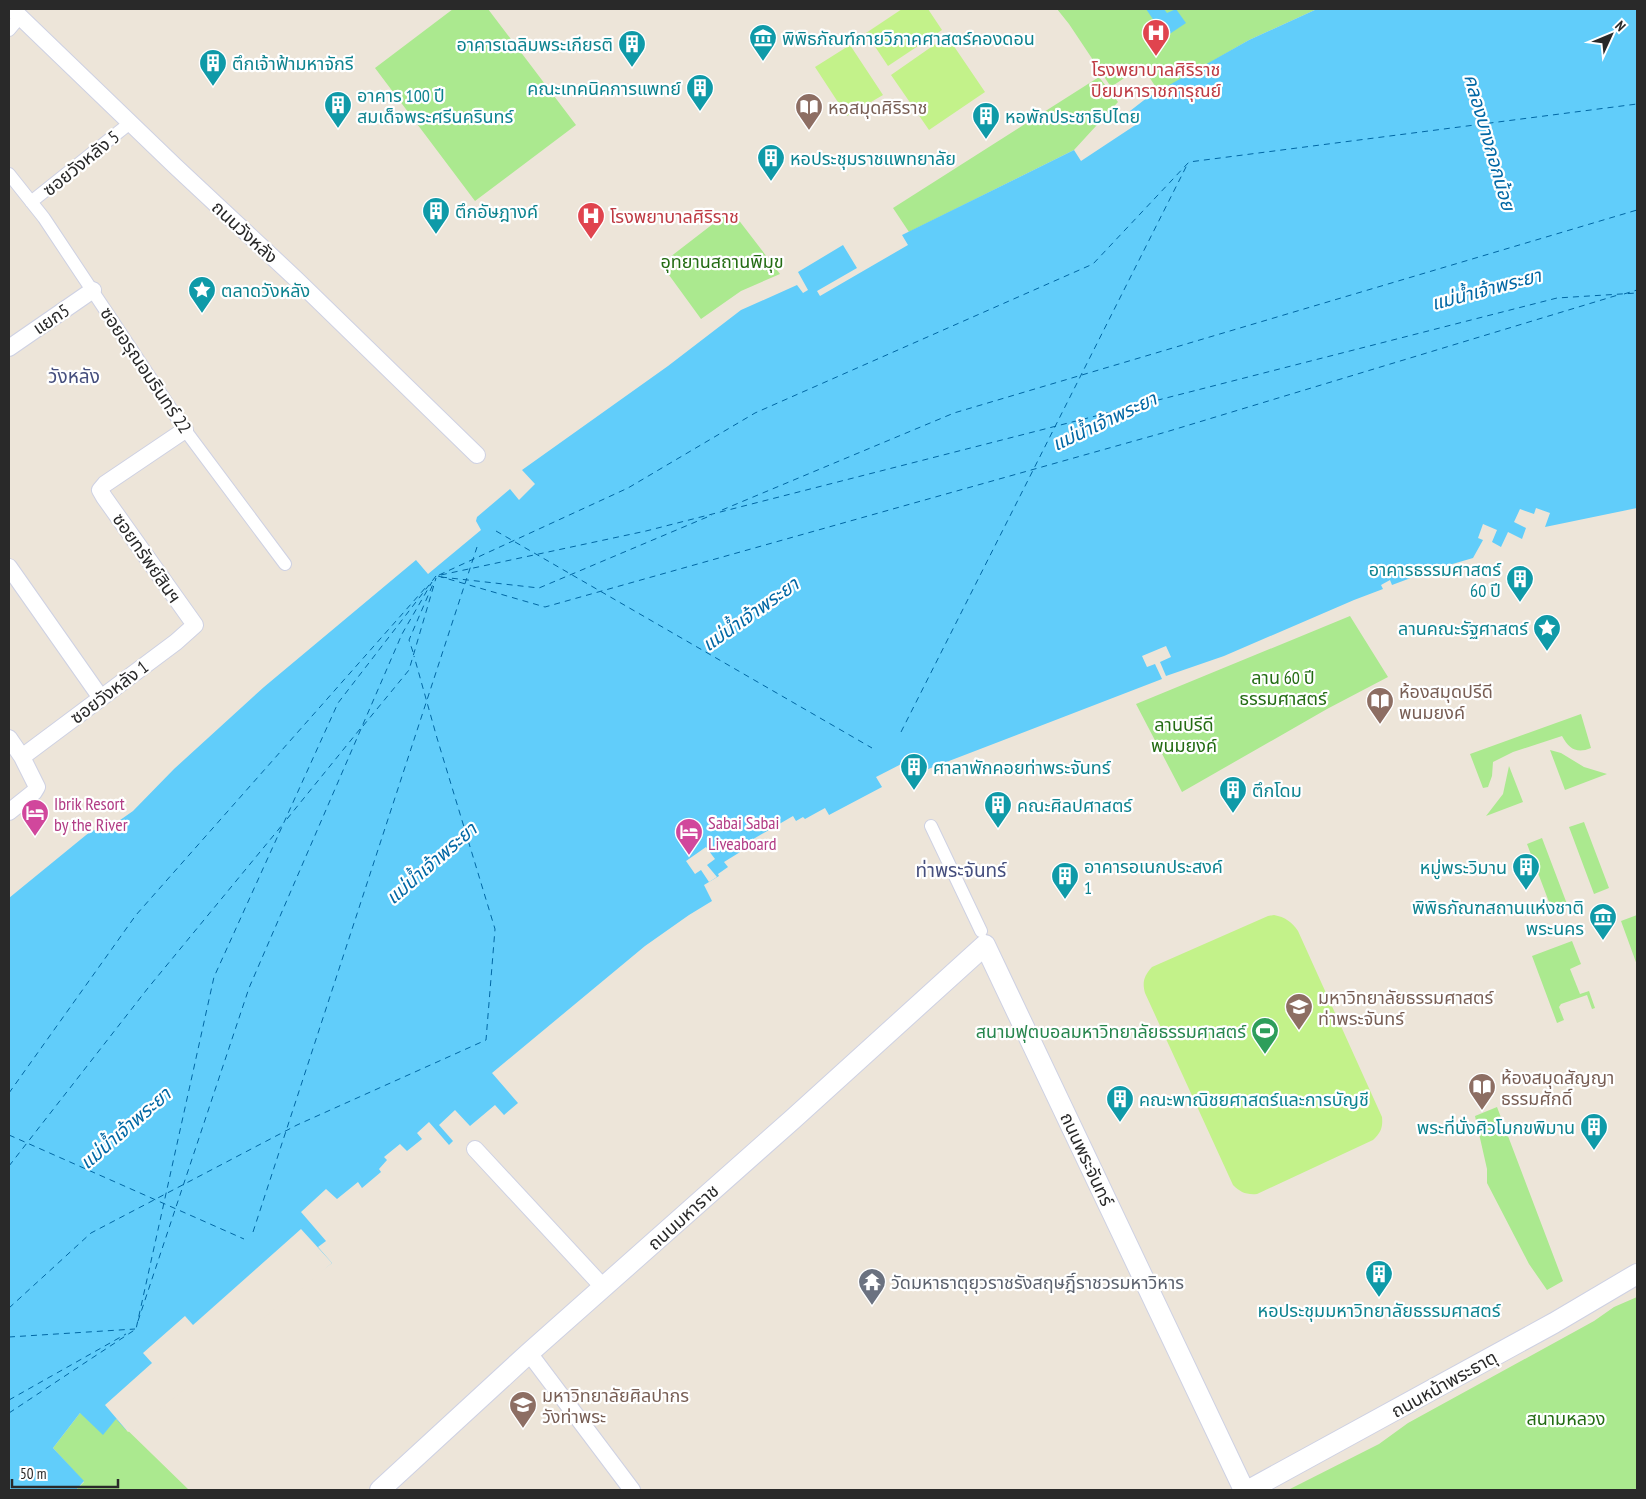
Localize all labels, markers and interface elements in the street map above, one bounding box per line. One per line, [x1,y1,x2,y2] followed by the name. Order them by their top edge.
[1586,10,1636,60] north arrow
[1611,17,1629,35] text: N
[1141,18,1171,57] hospital icon: โรงพยาบาลศิริราช ปิยมหาราชการุณย์
[748,23,778,62] museum icon: พิพิธภัณฑ์กายวิภาคศาสตร์คองดอน
[782,27,1035,50] place label: พิพิธภัณฑ์กายวิภาคศาสตร์คองดอน
[617,29,647,68] building icon: อาคารเฉลิมพระเกียรติ
[456,33,613,56] place label: อาคารเฉลิมพระเกียรติ
[198,48,228,87] building icon: ตึกเจ้าฟ้ามหาจักรี
[232,52,354,75] place label: ตึกเจ้าฟ้ามหาจักรี
[1091,58,1221,102] place label: โรงพยาบาลศิริราช ปิยมหาราชการุณย์
[1459,71,1521,215] water label: คลองบางกอกน้อย
[685,73,715,112] building icon: คณะเทคนิคการแพทย์
[527,77,681,100] place label: คณะเทคนิคการแพทย์
[357,84,514,128] place label: อาคาร 100 ปี สมเด็จพระศรีนครินทร์
[323,90,353,129] building icon: อาคาร 100 ปี สมเด็จพระศรีนครินทร์
[794,92,824,131] library icon: หอสมุดศิริราช
[828,96,927,119] place label: หอสมุดศิริราช
[971,101,1001,140] building icon: หอพักประชาธิปไตย
[1005,105,1140,128] place label: หอพักประชาธิปไตย
[38,125,124,201] street label: ซอยวังหลัง 5
[756,143,786,182] building icon: หอประชุมราชแพทยาลัย
[790,147,956,170] place label: หอประชุมราชแพทยาลัย
[207,196,283,268] street label: ถนนวังหลัง
[421,196,451,235] building icon: ตึกอัษฎางค์
[455,200,538,223] place label: ตึกอัษฎางค์
[576,201,606,240] hospital icon: โรงพยาบาลศิริราช
[610,205,739,228] place label: โรงพยาบาลศิริราช
[660,250,784,273] park label: อุทยานสถานพิมุข
[1428,262,1545,315] water label: แม่น้ำเจ้าพระยา
[187,275,217,314] place icon: ตลาดวังหลัง
[221,279,310,302] place label: ตลาดวังหลัง
[28,298,74,340] street label: แยก5
[95,302,197,438] street label: ซอยอรุณอมรินทร์ 22
[48,364,100,388] district label: วังหลัง
[1047,385,1161,456] water label: แม่น้ำเจ้าพระยา
[108,509,186,607] street label: ซอยทรัพย์สินฯ
[1369,558,1502,602] place label: อาคารธรรมศาสตร์ 60 ปี
[1505,564,1535,603] building icon: อาคารธรรมศาสตร์ 60 ปี
[696,570,804,656] water label: แม่น้ำเจ้าพระยา
[1532,613,1562,652] place icon: ลานคณะรัฐศาสตร์
[1398,617,1529,640] place label: ลานคณะรัฐศาสตร์
[65,655,153,729] street label: ซอยวังหลัง 1
[1239,666,1328,710] park label: ลาน 60 ปี ธรรมศาสตร์
[1399,680,1493,724] place label: ห้องสมุดปรีดี พนมยงค์
[1365,686,1395,725] library icon: ห้องสมุดปรีดี พนมยงค์
[1151,713,1217,757] park label: ลานปรีดี พนมยงค์
[899,752,929,791] building icon: ศาลาพักคอยท่าพระจันทร์
[933,756,1111,779] place label: ศาลาพักคอยท่าพระจันทร์
[1218,775,1248,814] building icon: ตึกโดม
[1252,779,1302,802] place label: ตึกโดม
[983,790,1013,829] building icon: คณะศิลปศาสตร์
[54,792,128,836] place label: Ibrik Resort by the River
[1017,794,1133,817] place label: คณะศิลปศาสตร์
[20,798,50,837] hotel icon: Ibrik Resort by the River
[708,811,779,855] place label: Sabai Sabai Liveaboard
[380,815,482,909] water label: แม่น้ำเจ้าพระยา
[674,817,704,856] hotel icon: Sabai Sabai Liveaboard
[1511,852,1541,891] building icon: หมู่พระวิมาน
[1084,855,1223,899] place label: อาคารอเนกประสงค์ 1
[1420,856,1507,880] place label: หมู่พระวิมาน
[916,858,1007,882] district label: ท่าพระจันทร์
[1050,861,1080,900] building icon: อาคารอเนกประสงค์ 1
[1412,896,1584,940] place label: พิพิธภัณฑสถานแห่งชาติ พระนคร
[1588,902,1618,941] museum icon: พิพิธภัณฑสถานแห่งชาติ พระนคร
[1318,986,1494,1030] place label: มหาวิทยาลัยธรรมศาสตร์ ท่าพระจันทร์
[1284,992,1314,1031] school or university icon: มหาวิทยาลัยธรรมศาสตร์ ท่าพระจันทร์
[1250,1016,1280,1055] sports icon: สนามฟุตบอลมหาวิทยาลัยธรรมศาสตร์
[976,1020,1247,1043] place label: สนามฟุตบอลมหาวิทยาลัยธรรมศาสตร์
[1501,1066,1614,1110] place label: ห้องสมุดสัญญา ธรรมศักดิ์
[1467,1072,1497,1111] library icon: ห้องสมุดสัญญา ธรรมศักดิ์
[74,1080,176,1174] water label: แม่น้ำเจ้าพระยา
[1105,1084,1135,1123] building icon: คณะพาณิชยศาสตร์และการบัญชี
[1139,1088,1369,1111] place label: คณะพาณิชยศาสตร์และการบัญชี
[1055,1109,1119,1210] street label: ถนนพระจันทร์
[1579,1112,1609,1151] building icon: พระที่นั่งศิวโมกขพิมาน
[1417,1115,1575,1139] place label: พระที่นั่งศิวโมกขพิมาน
[643,1179,723,1255] street label: ถนนมหาราช
[1364,1259,1394,1298] building icon: หอประชุมมหาวิทยาลัยธรรมศาสตร์
[857,1267,887,1306] temple icon: วัดมหาธาตุยุวราชรังสฤษฎิ์ราชวรมหาวิหาร
[891,1271,1184,1294] place label: วัดมหาธาตุยุวราชรังสฤษฎิ์ราชวรมหาวิหาร
[1258,1299,1501,1322] place label: หอประชุมมหาวิทยาลัยธรรมศาสตร์
[1387,1345,1501,1423] street label: ถนนหน้าพระธาตุ
[542,1384,689,1428] place label: มหาวิทยาลัยศิลปากร วังท่าพระ
[508,1390,538,1429] school or university icon: มหาวิทยาลัยศิลปากร วังท่าพระ
[1526,1407,1606,1430] park label: สนามหลวง
[12,1456,119,1488] scale bar
[20,1464,46,1483] text: 50 m

